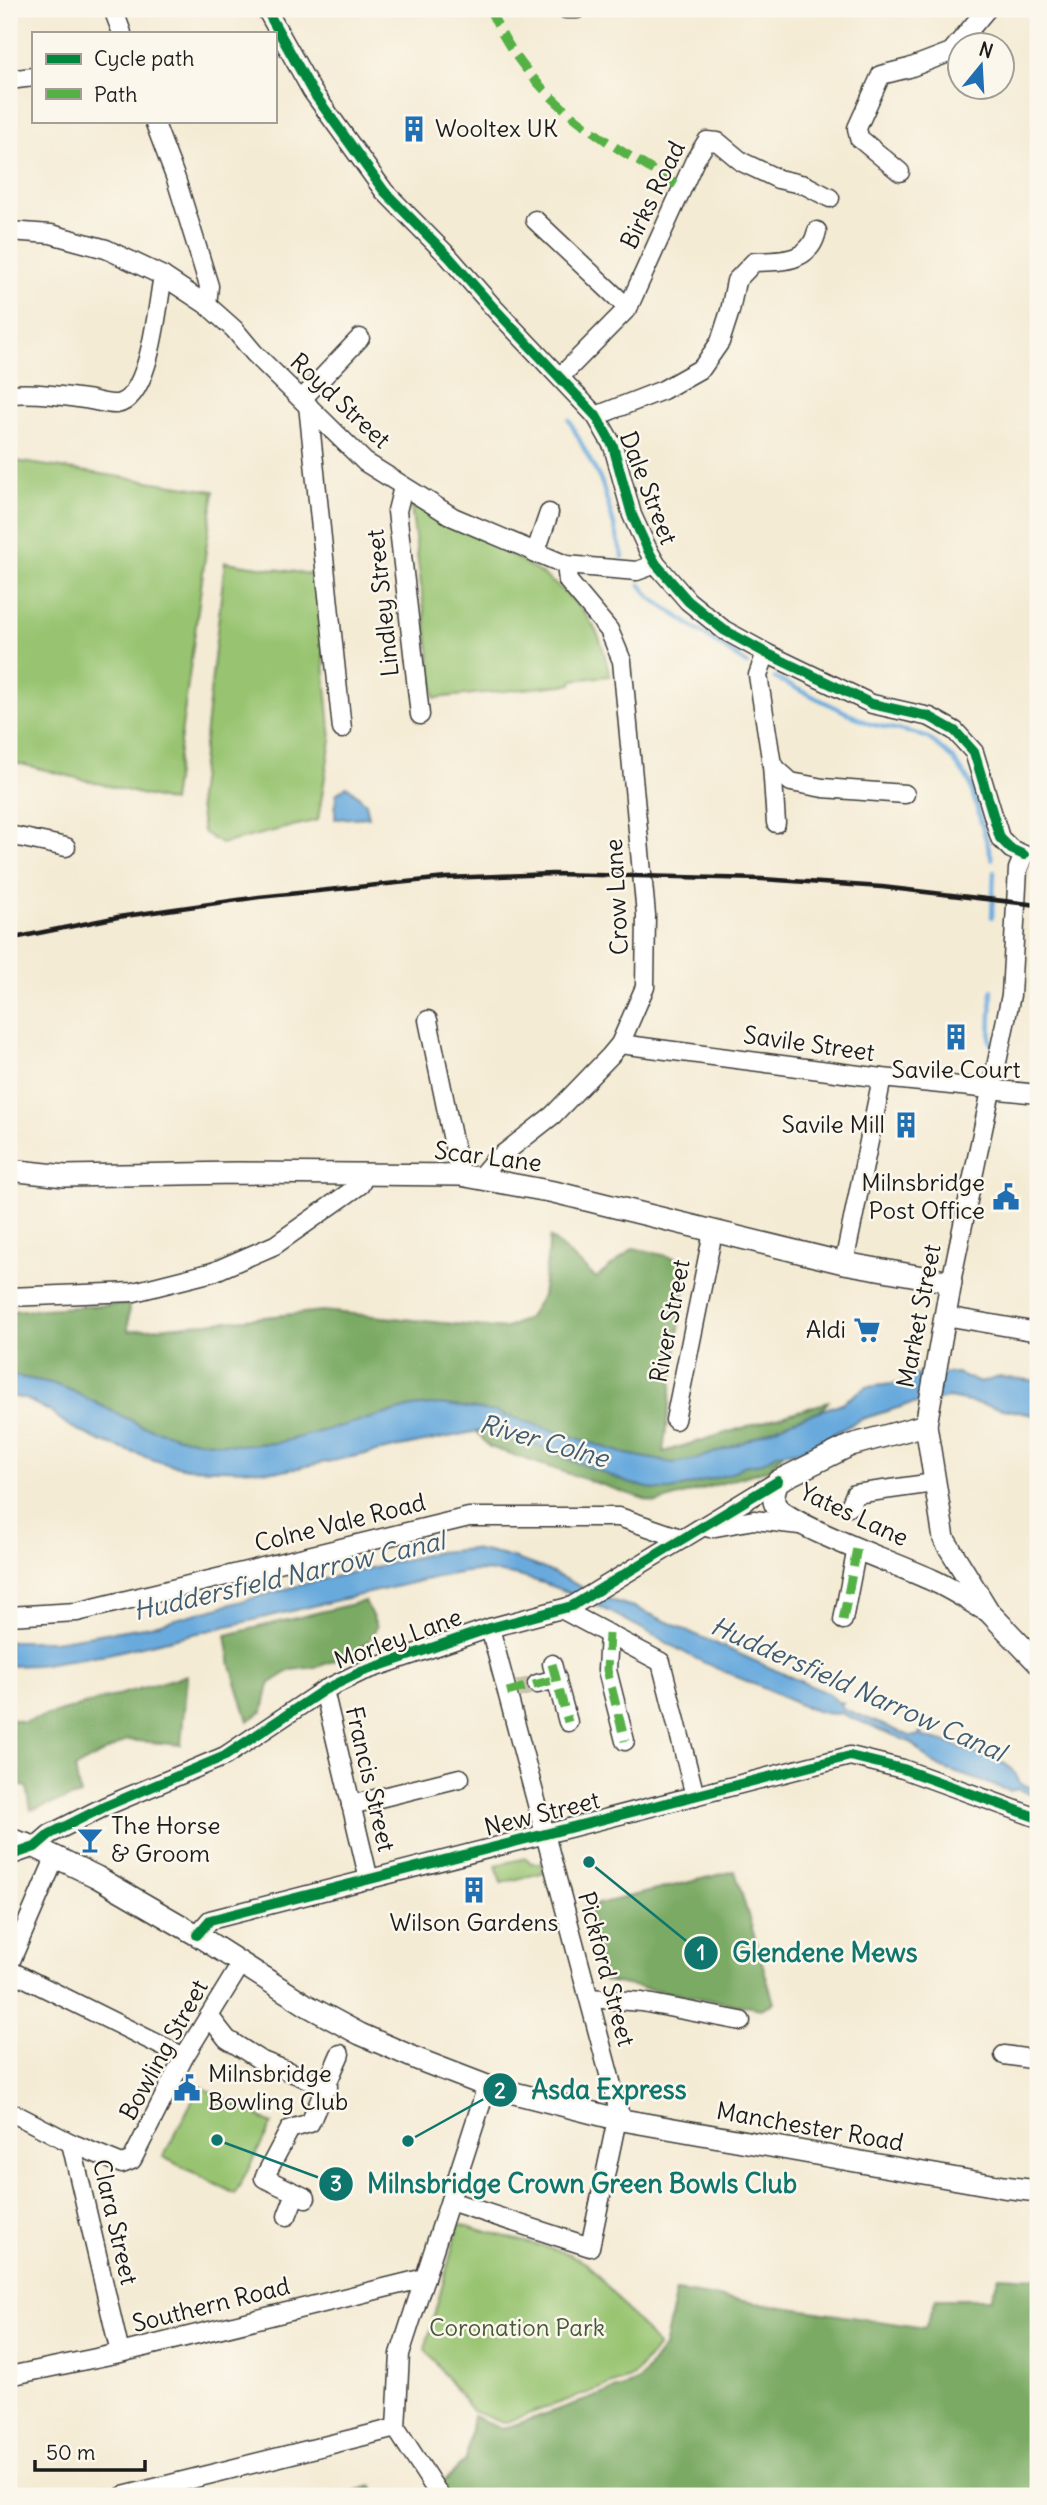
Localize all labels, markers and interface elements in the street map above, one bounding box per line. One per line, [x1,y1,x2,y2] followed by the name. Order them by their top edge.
[32,32,276,122] legend
[946,32,1016,102] north arrow
[976,36,996,63] text: N
[94,45,194,72] text: Cycle path
[94,81,137,108] text: Path
[435,113,558,143] place label: Wooltex UK
[399,114,429,144] building icon: Wooltex UK
[613,136,691,253] street label: Birks Road
[284,346,397,454] street label: Royd Street
[614,427,684,548] street label: Dale Street
[359,528,405,678] street label: Lindley Street
[598,838,634,956] street label: Crow Lane
[742,1019,877,1067] street label: Savile Street
[941,1022,971,1052] building icon: Savile Court
[891,1054,1021,1084] place label: Savile Court
[781,1109,885,1139] place label: Savile Mill
[891,1110,921,1140] building icon: Savile Mill
[433,1135,544,1177] street label: Scar Lane
[861,1167,985,1225] place label: Milnsbridge Post Office
[991,1182,1021,1212] public building icon: Milnsbridge Post Office
[889,1241,947,1390] street label: Market Street
[642,1257,696,1385] street label: River Street
[806,1314,846,1344] place label: Aldi
[852,1315,882,1345] supermarket icon: Aldi
[476,1406,614,1475] water label: River Colne
[795,1476,913,1552] street label: Yates Lane
[251,1486,428,1558] street label: Colne Vale Road
[130,1523,451,1627] water label: Huddersfield Narrow Canal
[330,1601,466,1675] street label: Morley Lane
[706,1609,1013,1770] water label: Huddersfield Narrow Canal
[340,1703,402,1854] street label: Francis Street
[481,1784,603,1842] street label: New Street
[111,1810,220,1868] place label: The Horse & Groom
[75,1825,105,1855] bar icon: The Horse & Groom
[459,1875,489,1905] building icon: Wilson Gardens
[572,1888,642,2049] street label: Pickford Street
[390,1907,558,1937] place label: Wilson Gardens
[683,1929,932,1976] callout: Glendene Mews
[732,1936,918,1969] text: Glendene Mews
[697,1939,705,1966] text: 1
[112,1974,214,2125] street label: Bowling Street
[208,2058,348,2116] place label: Milnsbridge Bowling Club
[483,2067,701,2114] callout: Asda Express
[172,2073,202,2103] public building icon: Milnsbridge Bowling Club
[531,2073,687,2106] text: Asda Express
[494,2077,506,2104] text: 2
[714,2095,906,2157] street label: Manchester Road
[87,2156,145,2287] street label: Clara Street
[318,2160,811,2207] callout: Milnsbridge Crown Green Bowls Club
[367,2167,797,2200] text: Milnsbridge Crown Green Bowls Club
[330,2170,342,2197] text: 3
[129,2270,293,2338] street label: Southern Road
[429,2312,605,2342] park label: Coronation Park
[35,2428,145,2472] scale bar
[46,2439,95,2466] text: 50 m

